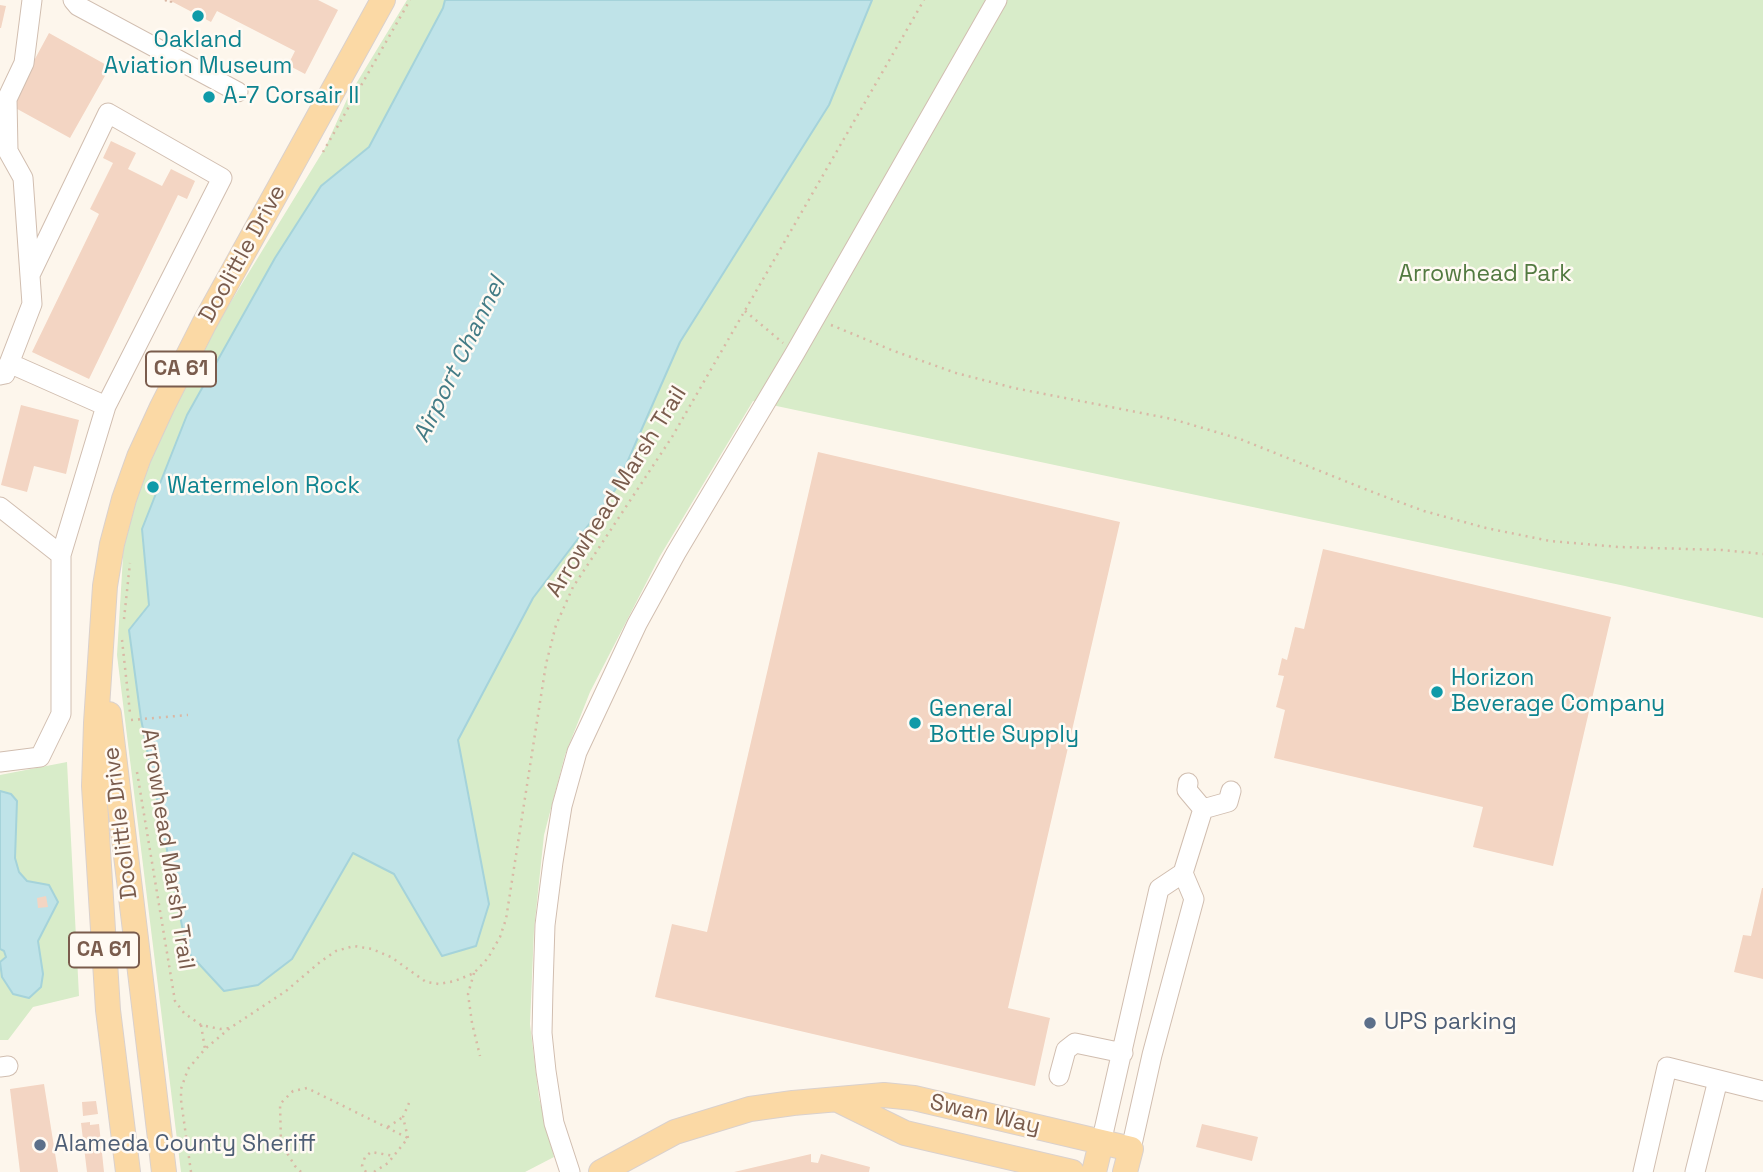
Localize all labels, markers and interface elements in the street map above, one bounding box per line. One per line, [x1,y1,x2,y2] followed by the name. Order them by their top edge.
[190,8,206,24] marker: Oakland Aviation Museum
[104,27,292,81] place label: Oakland Aviation Museum
[223,83,359,111] place label: A-7 Corsair II
[201,89,217,105] marker: A-7 Corsair II
[194,180,292,328] street label: Doolittle Drive
[1398,261,1572,289] park label: Arrowhead Park
[408,273,512,447] water label: Airport Channel
[146,352,216,386] road number: CA 61
[541,381,693,603] street label: Arrowhead Marsh Trail
[167,473,360,501] place label: Watermelon Rock
[145,479,161,495] marker: Watermelon Rock
[1451,665,1665,719] place label: Horizon Beverage Company
[1429,684,1445,700] marker: Horizon Beverage Company
[929,696,1079,750] place label: General Bottle Supply
[907,715,923,731] marker: General Bottle Supply
[134,727,200,971] street label: Arrowhead Marsh Trail
[98,745,144,901] street label: Doolittle Drive
[69,932,139,968] road number: CA 61
[1384,1009,1517,1037] place label: UPS parking
[1362,1015,1378,1031] marker: UPS parking
[927,1089,1043,1141] street label: Swan Way
[54,1131,316,1159] place label: Alameda County Sheriff
[32,1137,48,1153] marker: Alameda County Sheriff

